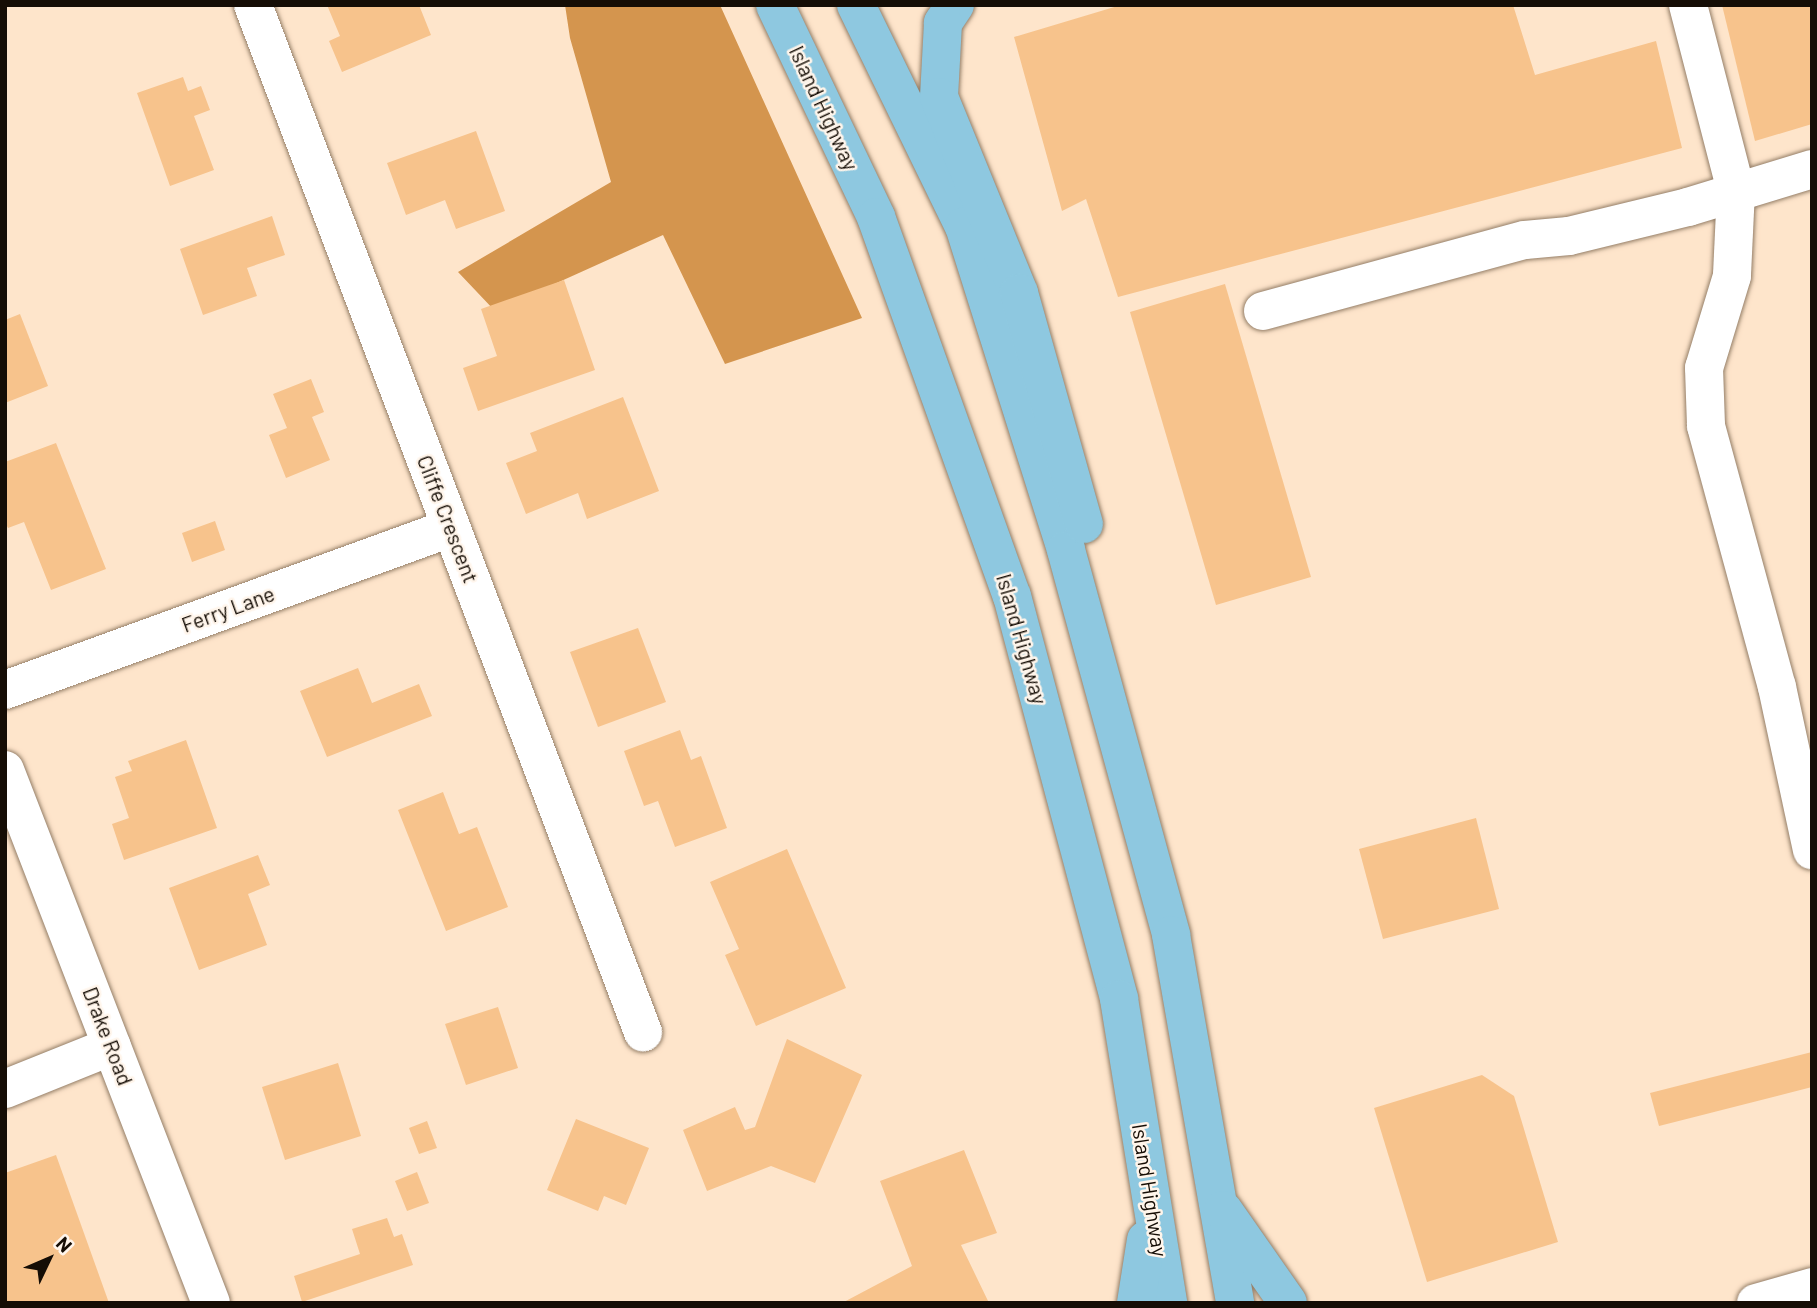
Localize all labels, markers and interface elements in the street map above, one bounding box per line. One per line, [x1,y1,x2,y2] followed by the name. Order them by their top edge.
[784,42,864,174] street label: Island Highway
[412,452,484,586] street label: Cliffe Crescent
[991,571,1053,707] street label: Island Highway
[178,581,278,637] street label: Ferry Lane
[78,983,138,1089] street label: Drake Road
[1127,1122,1173,1258] street label: Island Highway
[14,1224,84,1294] north arrow
[52,1232,77,1257] text: N

